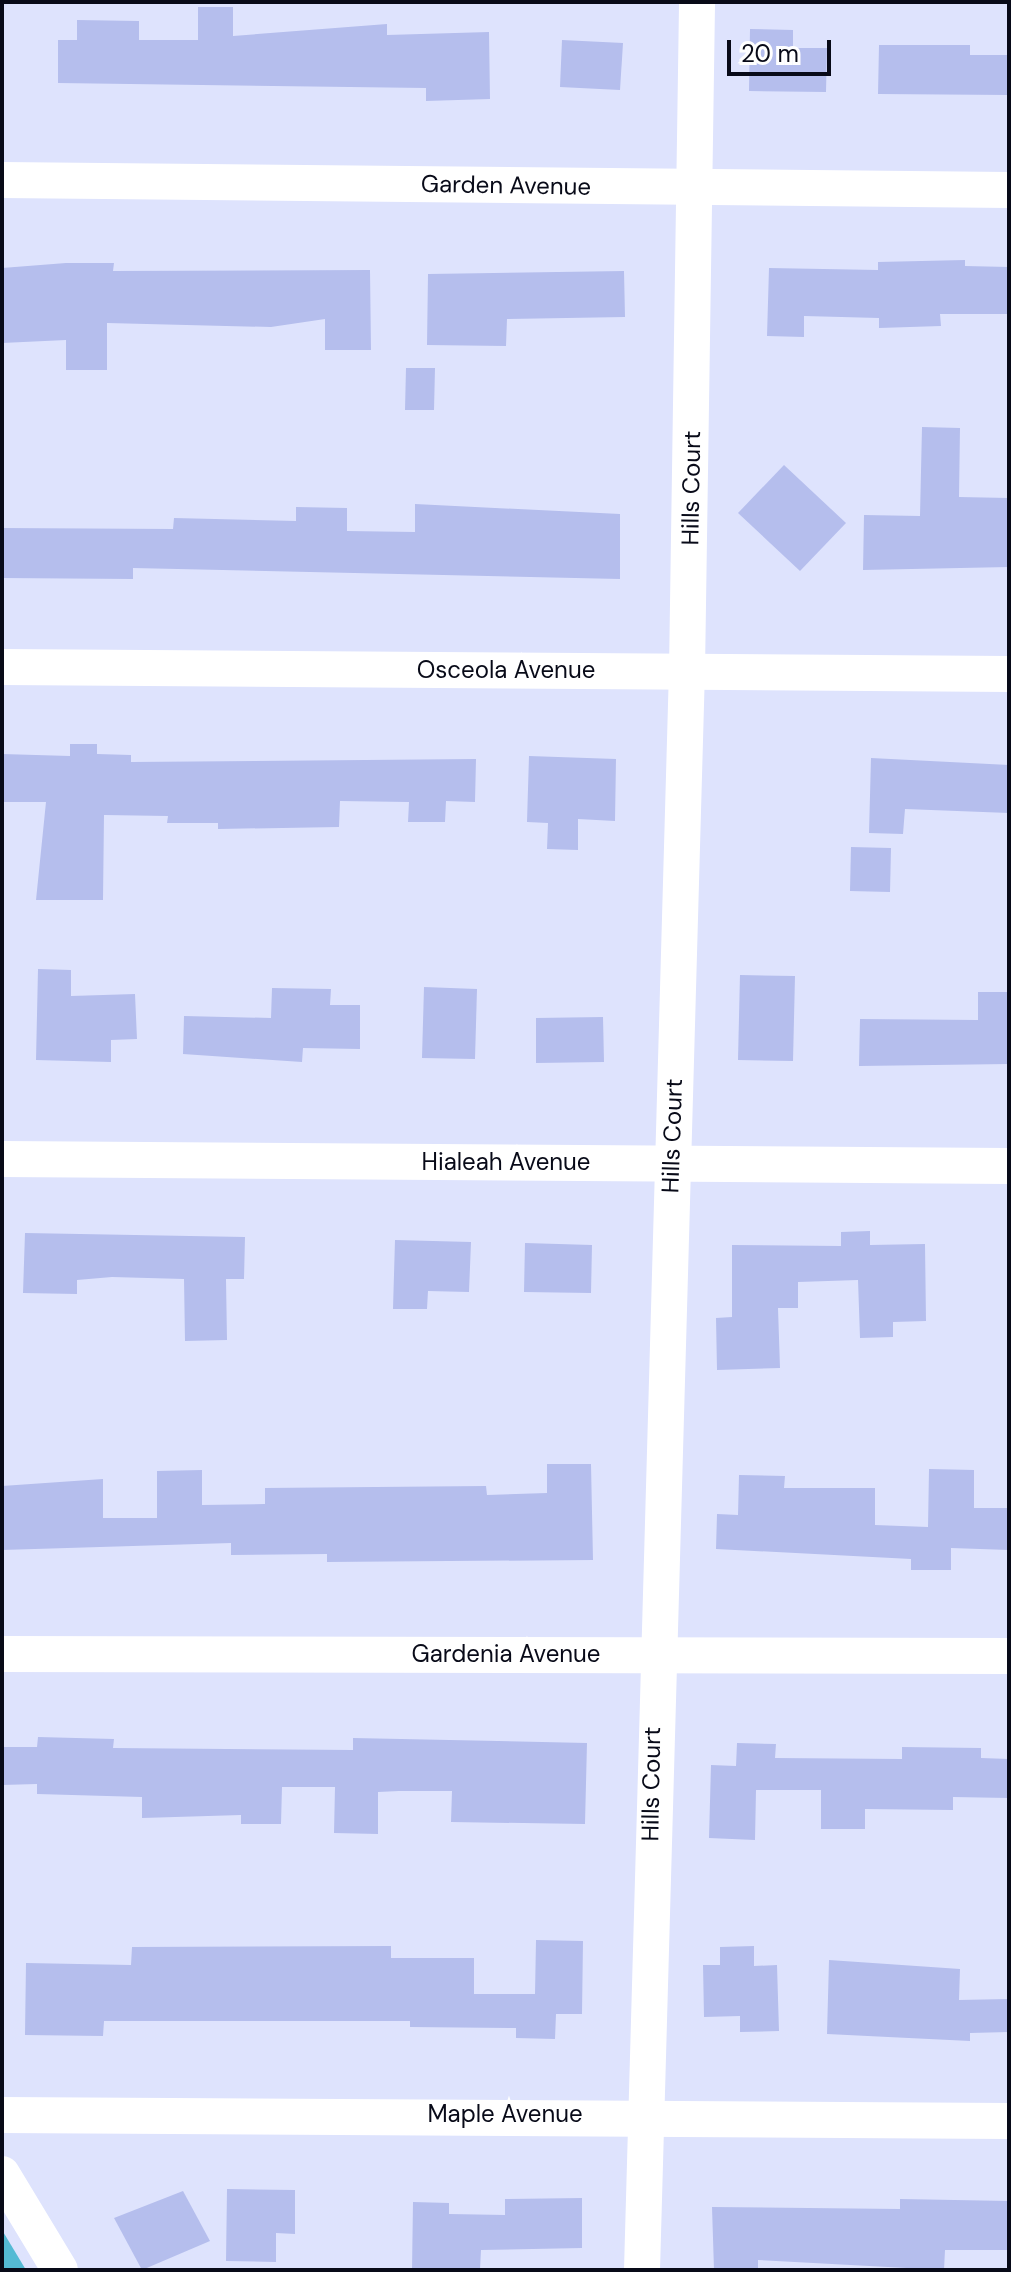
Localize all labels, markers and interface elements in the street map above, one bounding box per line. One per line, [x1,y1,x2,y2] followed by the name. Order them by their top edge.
[731,24,835,74] scale bar
[741,38,799,69] text: 20 m
[421,169,591,201] street label: Garden Avenue
[676,430,706,546] street label: Hills Court
[417,656,595,684] street label: Osceola Avenue
[656,1078,688,1194] street label: Hills Court
[422,1148,590,1176] street label: Hialeah Avenue
[412,1640,600,1668] street label: Gardenia Avenue
[636,1726,666,1842] street label: Hills Court
[427,2100,583,2128] street label: Maple Avenue

